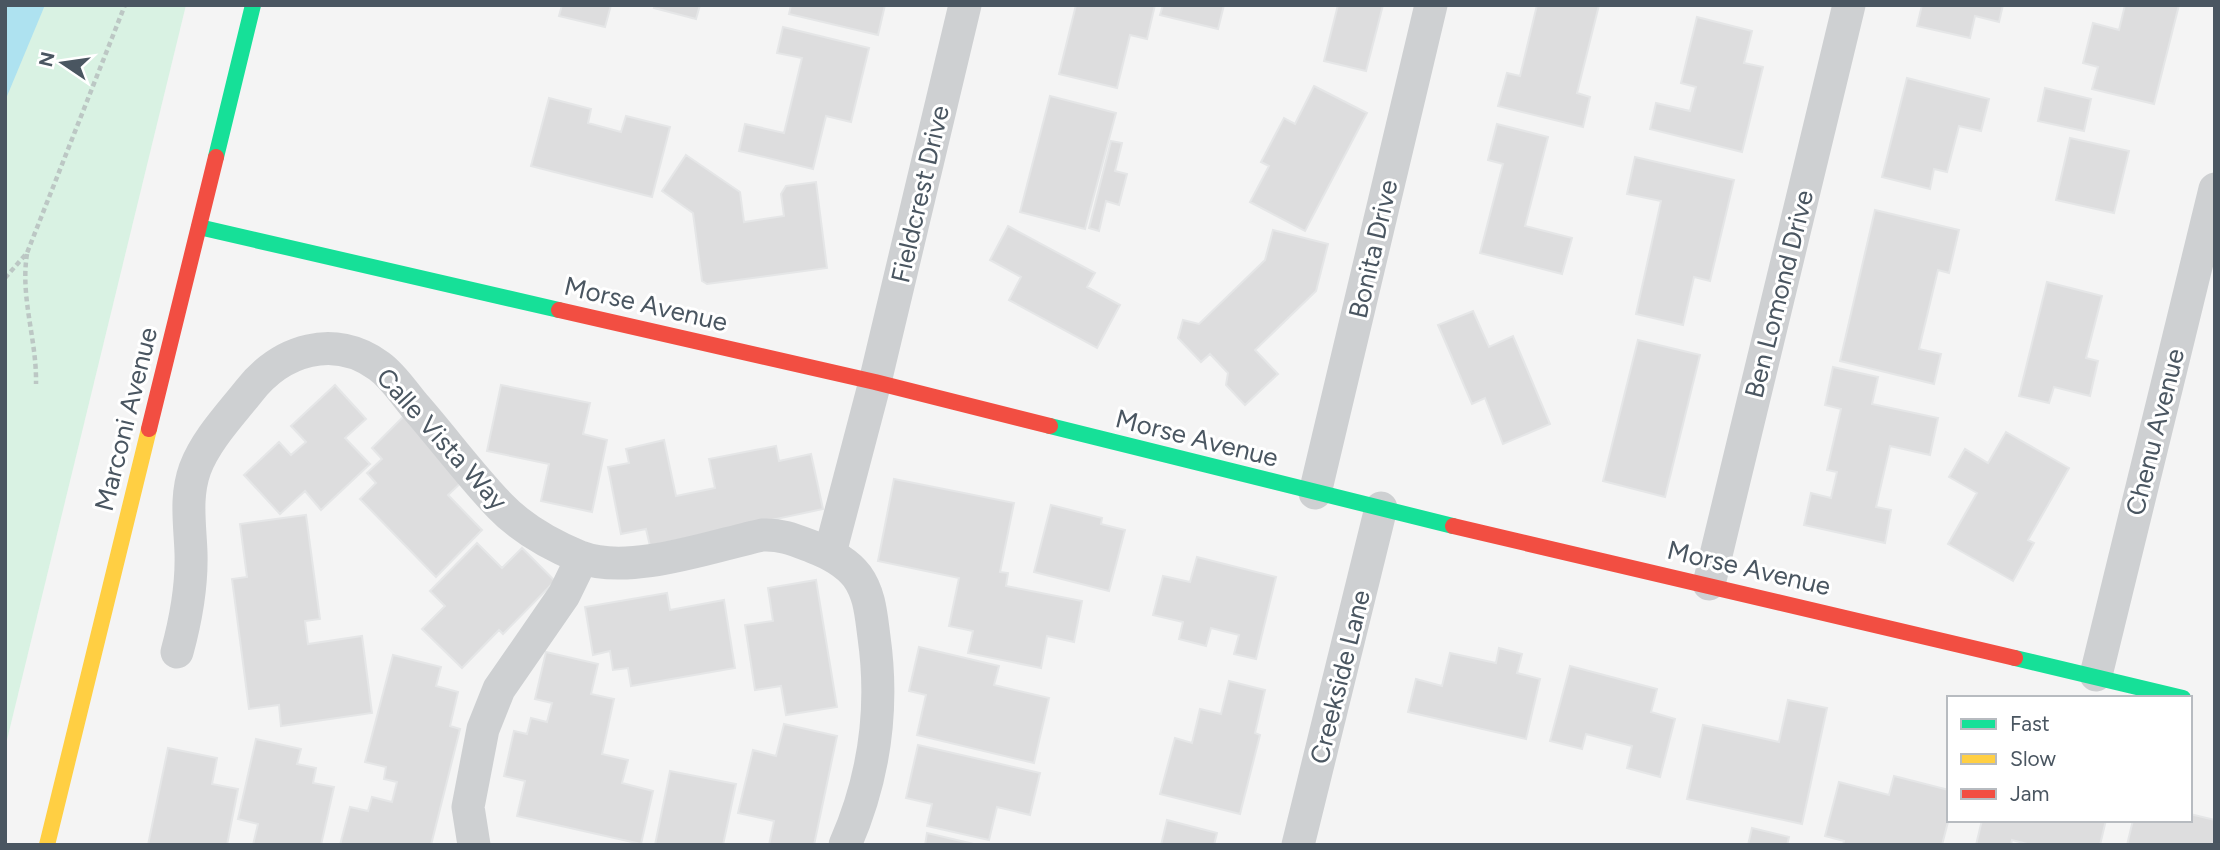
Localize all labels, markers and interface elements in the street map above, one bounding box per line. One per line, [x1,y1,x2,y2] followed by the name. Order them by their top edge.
[28,28,98,98] north arrow
[34,50,60,69] text: N
[884,102,956,286] street label: Fieldcrest Drive
[1342,177,1404,321] street label: Bonita Drive
[1738,187,1820,401] street label: Ben Lomond Drive
[561,270,731,338] street label: Morse Avenue
[88,324,164,514] street label: Marconi Avenue
[2119,345,2191,519] street label: Chenu Avenue
[370,361,514,517] street label: Calle Vista Way
[1112,402,1282,474] street label: Morse Avenue
[1664,534,1834,602] street label: Morse Avenue
[1303,587,1377,767] street label: Creekside Lane
[1947,696,2192,822] legend
[2010,711,2050,736] text: Fast
[2010,746,2056,771] text: Slow
[2010,781,2049,806] text: Jam

